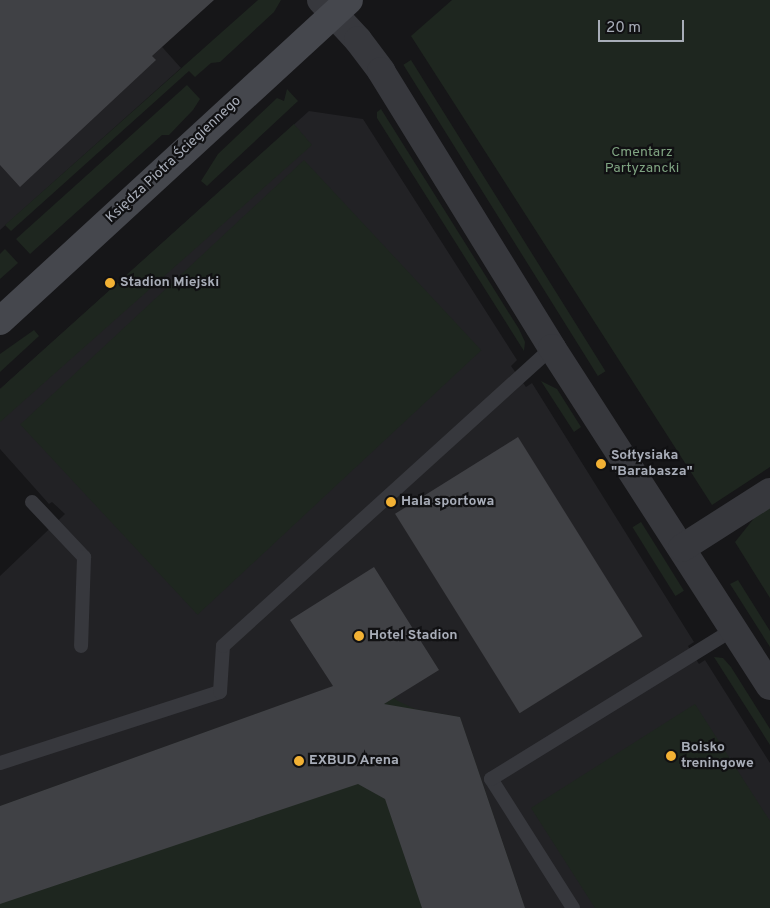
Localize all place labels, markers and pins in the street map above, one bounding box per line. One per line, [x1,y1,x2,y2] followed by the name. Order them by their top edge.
[120,275,219,291] place label: Stadion Miejski
[104,277,116,289] marker: Stadion Miejski
[611,448,693,481] place label: Sołtysiaka "Barabasza"
[595,458,607,470] marker: Sołtysiaka "Barabasza"
[401,494,494,510] place label: Hala sportowa
[385,496,397,508] marker: Hala sportowa
[369,628,458,644] place label: Hotel Stadion
[353,630,365,642] marker: Hotel Stadion
[681,740,754,772] place label: Boisko treningowe
[665,750,677,762] marker: Boisko treningowe
[309,753,399,769] place label: EXBUD Arena
[293,755,305,767] marker: EXBUD Arena

